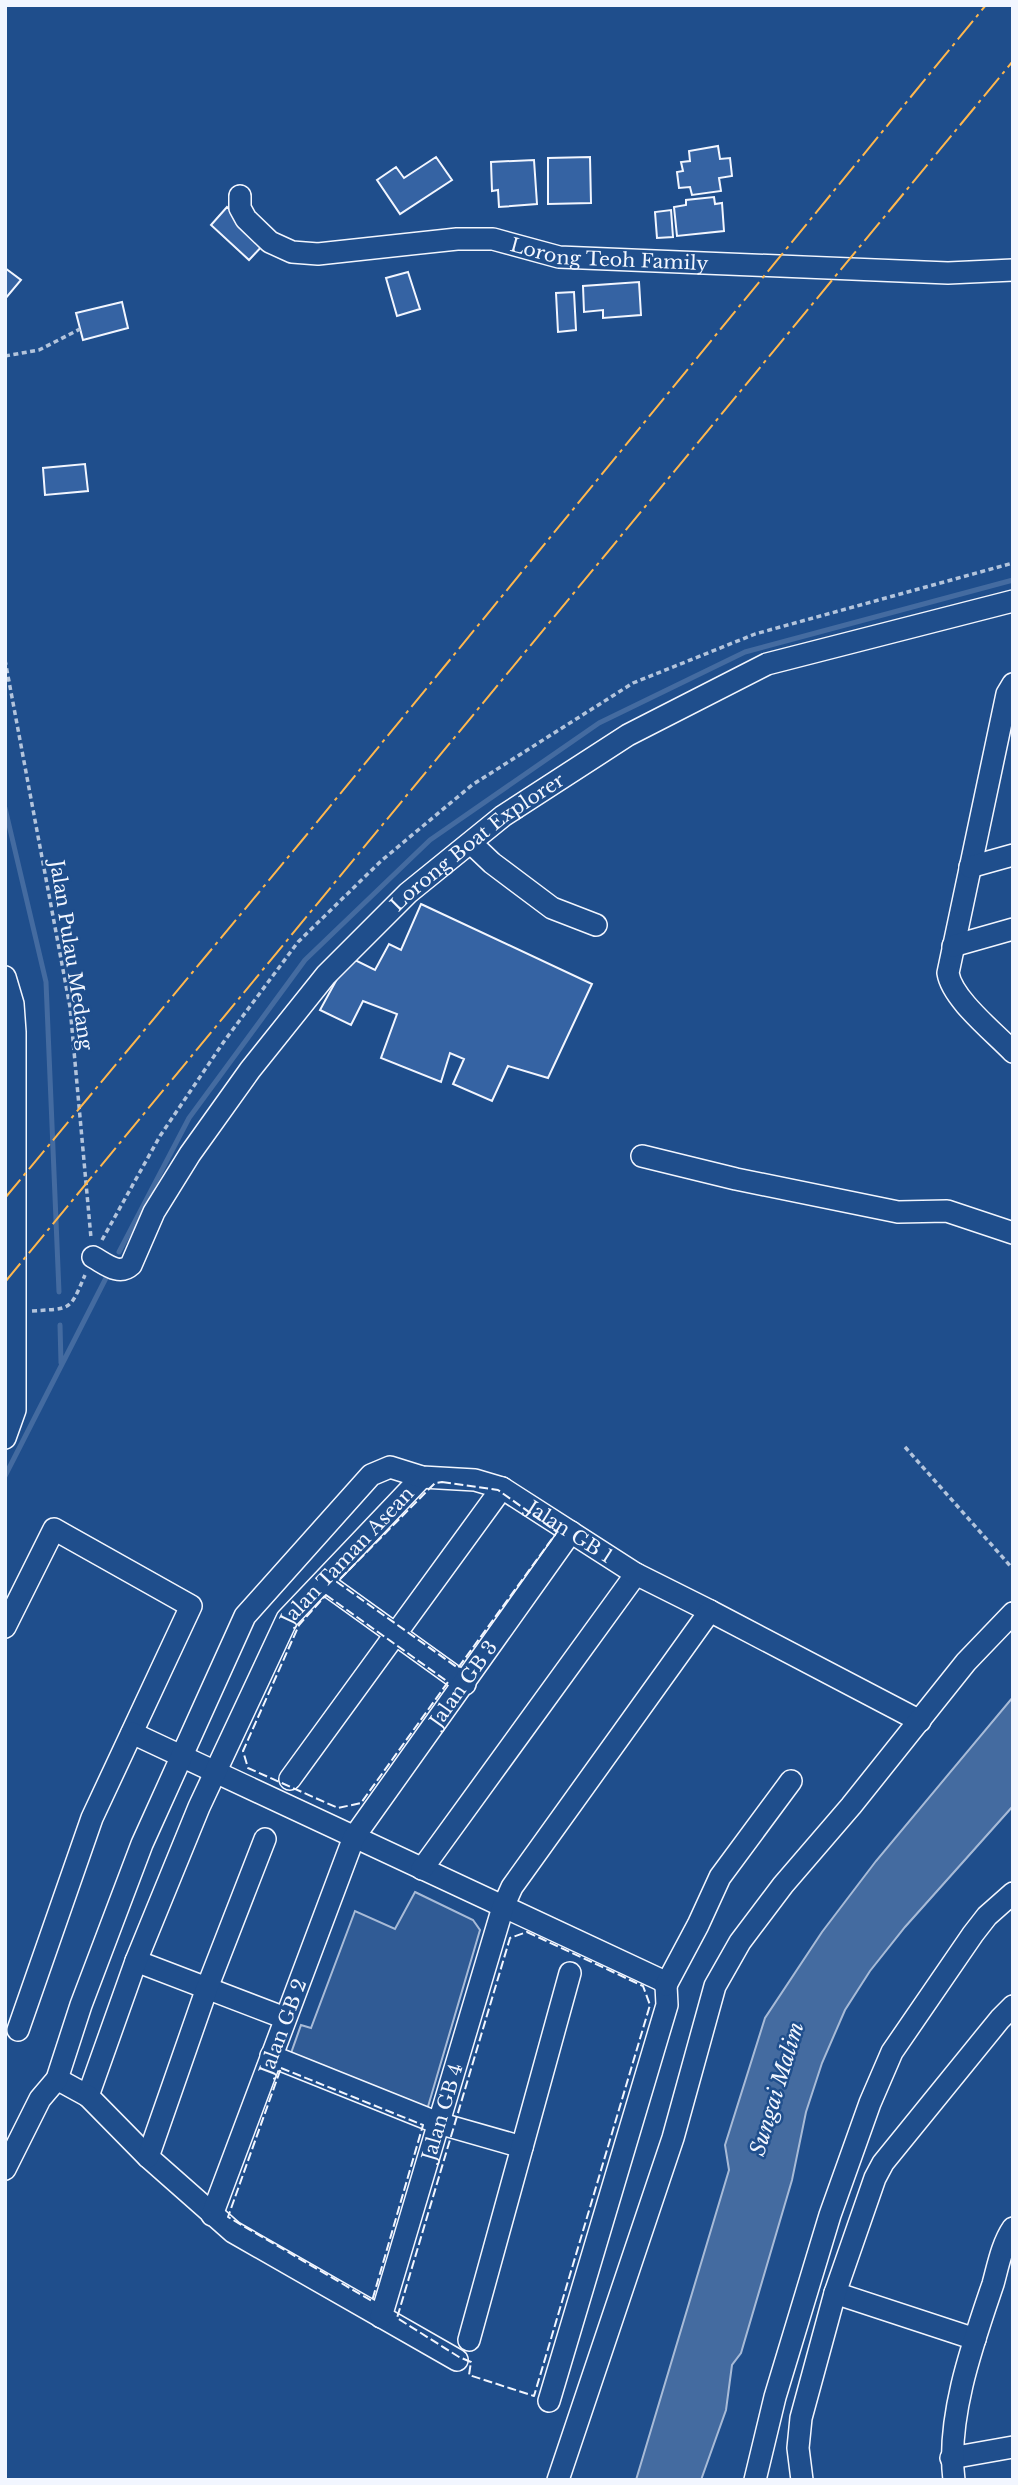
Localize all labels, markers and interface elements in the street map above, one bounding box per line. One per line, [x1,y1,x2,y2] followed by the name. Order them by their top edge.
[508,233,709,275] street label: Lorong Teoh Family
[386,769,569,916] street label: Lorong Boat Explorer
[45,855,98,1052] street label: Jalan Pulau Medang
[274,1482,419,1630] street label: Jalan Taman Asean
[520,1494,617,1568] street label: Jalan GB 1
[423,1636,502,1734] street label: Jalan GB 3
[254,1976,312,2081] street label: Jalan GB 2
[744,2019,810,2159] water label: Sungai Malim
[416,2061,468,2166] street label: Jalan GB 4

